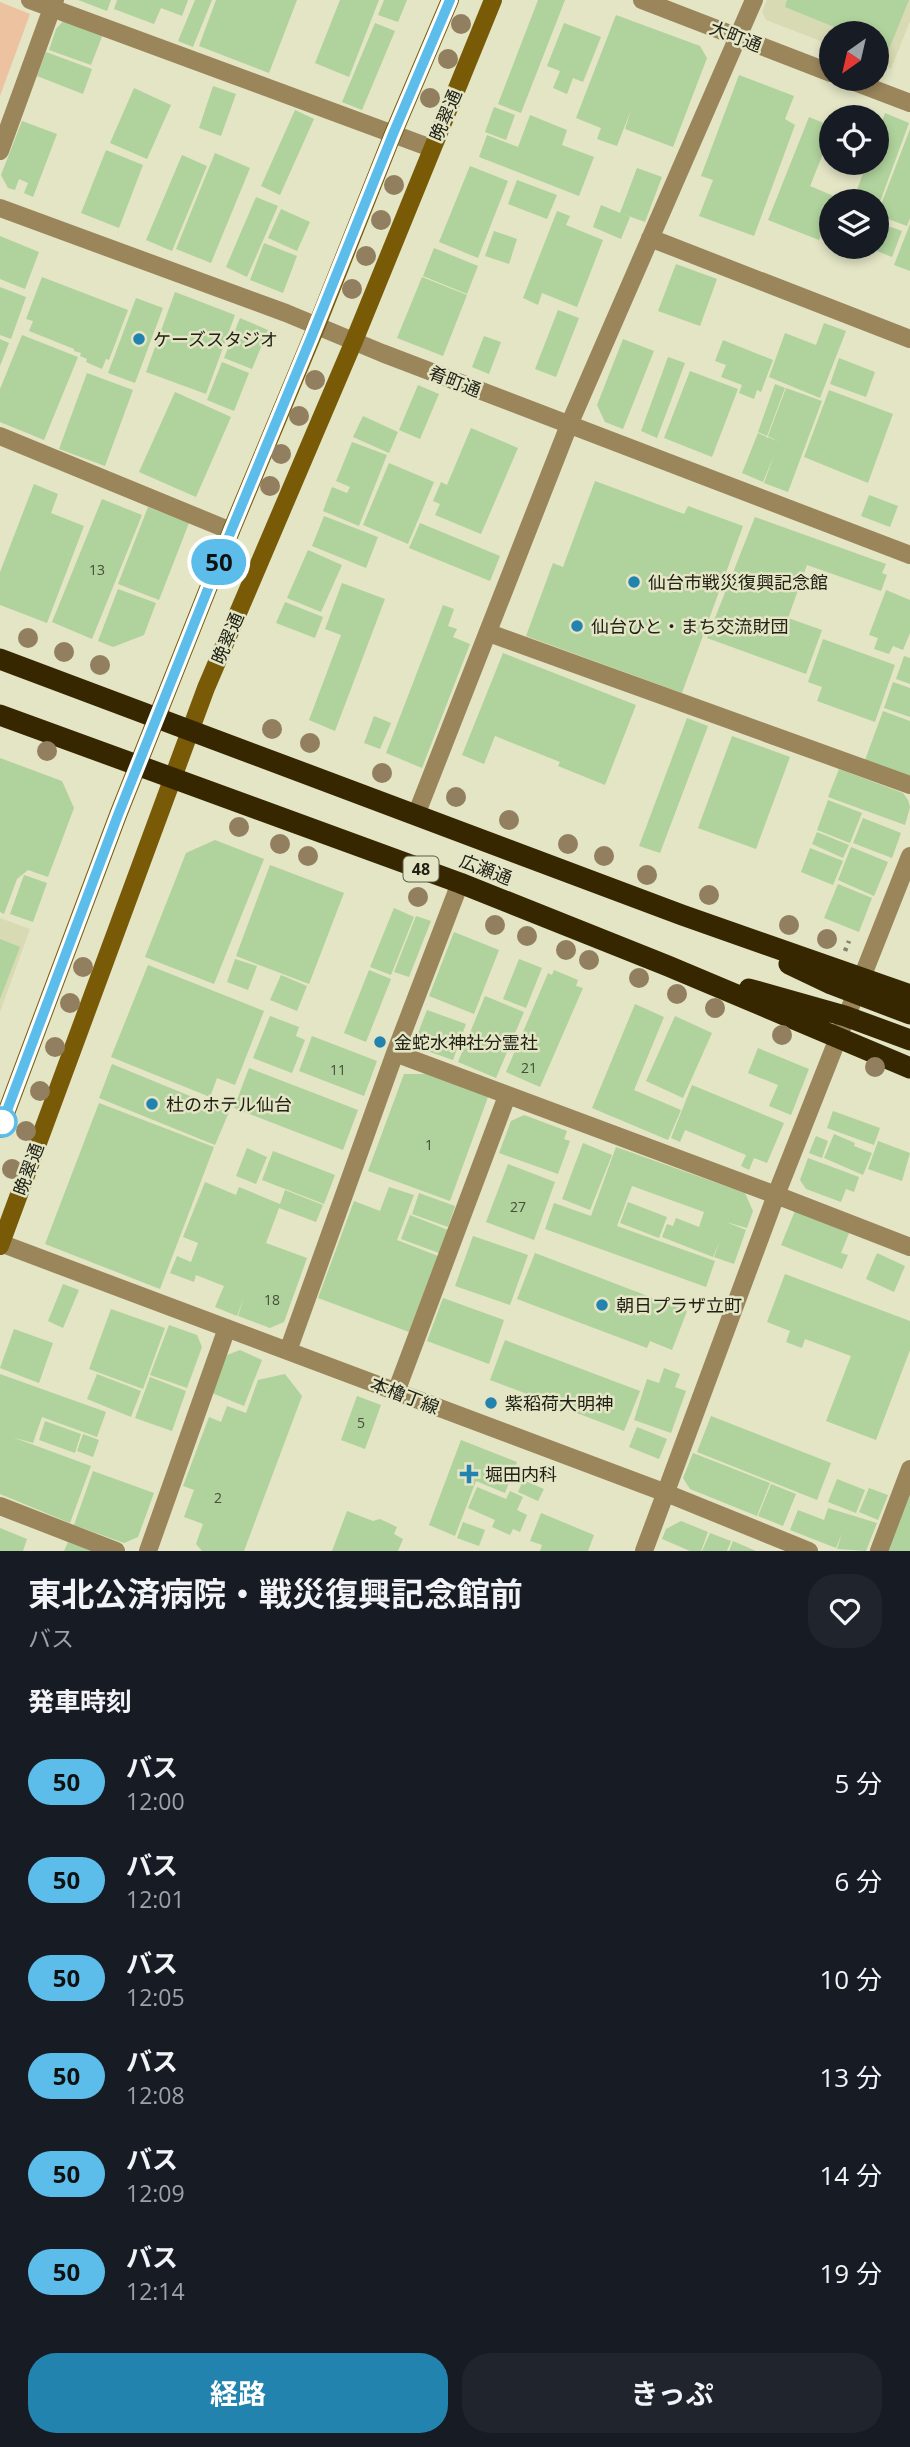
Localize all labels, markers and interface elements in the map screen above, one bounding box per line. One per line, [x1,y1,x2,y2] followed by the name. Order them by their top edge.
[706,15,766,57] street label: 大町通
[819,21,889,91] north arrow
[819,21,889,259] map controls
[423,85,467,145] street label: 晩翠通
[819,105,889,175] button: locate
[819,189,889,259] button: layers
[153,327,278,351] place label: ケーズスタジオ
[131,331,147,347] marker: ケーズスタジオ
[425,360,485,402] street label: 肴町通
[188,539,250,585] line badge: 50
[205,545,233,578] text: 50
[89,560,105,579] house number: 13
[648,570,828,594] place label: 仙台市戦災復興記念館
[626,574,642,590] marker: 仙台市戦災復興記念館
[205,608,249,668] street label: 晩翠通
[591,614,788,638] place label: 仙台ひと・まち交流財団
[569,618,585,634] marker: 仙台ひと・まち交流財団
[456,848,516,890] street label: 広瀬通
[404,856,438,882] road number: 48
[394,1030,538,1054] place label: 金蛇水神社分霊社
[372,1034,388,1050] marker: 金蛇水神社分霊社
[521,1058,537,1077] house number: 21
[330,1060,346,1079] house number: 11
[166,1092,292,1116] place label: 杜のホテル仙台
[144,1096,160,1112] marker: 杜のホテル仙台
[0,1107,17,1137] unlabelled marker
[425,1135,433,1154] house number: 1
[7,1140,49,1198] street label: 晩翠通
[510,1197,526,1216] house number: 27
[264,1290,280,1309] house number: 18
[616,1293,742,1317] place label: 朝日プラザ立町
[594,1297,610,1313] marker: 朝日プラザ立町
[367,1371,443,1419] street label: 本櫓丁線
[505,1391,613,1415] place label: 紫稻荷大明神
[483,1395,499,1411] marker: 紫稻荷大明神
[357,1413,365,1432] house number: 5
[485,1462,557,1486] place label: 堀田内科
[459,1464,479,1484] marker: 堀田内科
[214,1488,222,1507] house number: 2
[28,1571,523,1616] text: 東北公済病院・戦災復興記念館前
[808,1574,882,1648] button: heart
[28,1622,74,1654] text: バス
[28,1683,132,1719] text: 発車時刻
[126,1749,178,1785] text: バス
[53,1765,80,1798] text: 50
[834,1765,882,1801] text: 5 分
[126,1785,185,1817] text: 12:00
[126,1847,178,1883] text: バス
[53,1863,80,1896] text: 50
[834,1863,882,1899] text: 6 分
[126,1883,185,1915] text: 12:01
[126,1945,178,1981] text: バス
[53,1961,80,1994] text: 50
[820,1961,882,1997] text: 10 分
[126,1981,185,2013] text: 12:05
[126,2043,178,2079] text: バス
[53,2059,80,2092] text: 50
[820,2059,882,2095] text: 13 分
[126,2079,185,2111] text: 12:08
[126,2141,178,2177] text: バス
[53,2157,80,2190] text: 50
[820,2157,882,2193] text: 14 分
[126,2177,185,2209] text: 12:09
[126,2239,178,2275] text: バス
[53,2255,80,2288] text: 50
[820,2255,882,2291] text: 19 分
[126,2275,185,2307] text: 12:14
[28,2353,448,2433] button: 経路
[462,2353,882,2433] button: きっぷ

